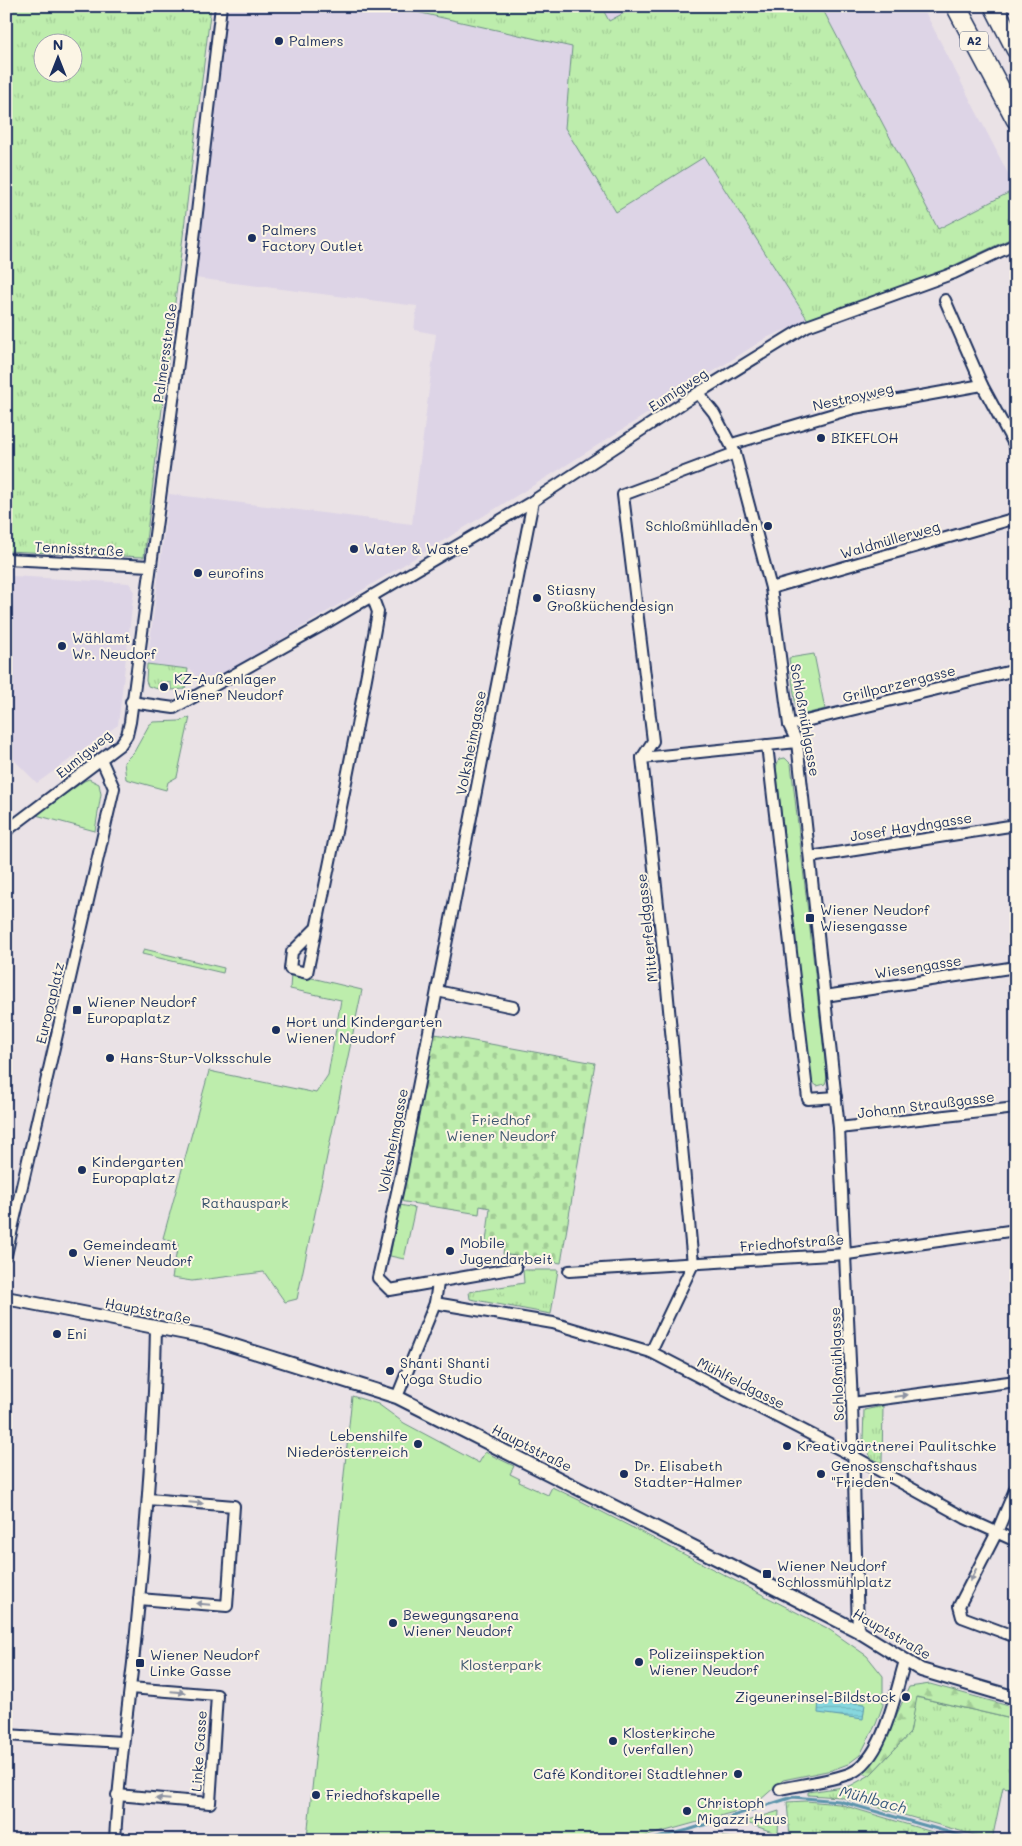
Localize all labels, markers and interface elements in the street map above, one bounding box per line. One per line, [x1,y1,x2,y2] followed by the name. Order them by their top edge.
[289,31,343,50] place label: Palmers
[960,31,988,50] road number: A2
[32,32,82,82] north arrow
[53,35,63,54] text: N
[273,35,285,47] marker: Palmers
[262,220,363,255] place label: Palmers Factory Outlet
[246,232,258,244] marker: Palmers Factory Outlet
[148,302,181,404] street label: Palmersstraße
[644,363,711,416] street label: Eumigweg
[811,378,895,415] street label: Nestroyweg
[831,428,899,447] place label: BIKEFLOH
[815,432,827,444] marker: BIKEFLOH
[646,516,758,535] place label: Schloßmühlladen
[838,516,942,563] street label: Waldmüllerweg
[762,520,774,532] marker: Schloßmühlladen
[34,537,124,560] street label: Tennisstraße
[364,539,469,558] place label: Water & Waste
[348,543,360,555] marker: Water & Waste
[208,563,264,582] place label: eurofins
[192,567,204,579] marker: eurofins
[547,580,674,615] place label: Stiasny Großküchendesign
[531,592,543,604] marker: Stiasny Großküchendesign
[72,628,157,663] place label: Wählamt Wr. Neudorf
[56,640,68,652] marker: Wählamt Wr. Neudorf
[840,660,957,707] street label: Grillparzergasse
[786,662,825,778] street label: Schloßmühlgasse
[174,669,284,704] place label: KZ-Außenlager Wiener Neudorf
[158,681,170,693] marker: KZ-Außenlager Wiener Neudorf
[451,689,490,797] street label: Volksheimgasse
[52,725,116,782] street label: Eumigweg
[849,807,973,846] street label: Josef Haydngasse
[631,873,662,983] street label: Mitterfeldgasse
[820,900,930,935] place label: Wiener Neudorf Wiesengasse
[804,912,816,924] marker: Wiener Neudorf Wiesengasse
[873,950,963,983] street label: Wiesengasse
[31,960,68,1046] street label: Europaplatz
[87,992,197,1027] place label: Wiener Neudorf Europaplatz
[71,1004,83,1016] marker: Wiener Neudorf Europaplatz
[286,1012,442,1047] place label: Hort und Kindergarten Wiener Neudorf
[270,1024,282,1036] marker: Hort und Kindergarten Wiener Neudorf
[120,1048,272,1067] place label: Hans-Stur-Volksschule
[104,1052,116,1064] marker: Hans-Stur-Volksschule
[373,1087,412,1195] street label: Volksheimgasse
[856,1087,996,1122] street label: Johann Straußgasse
[446,1110,556,1145] park label: Friedhof Wiener Neudorf
[92,1152,184,1187] place label: Kindergarten Europaplatz
[76,1164,88,1176] marker: Kindergarten Europaplatz
[202,1193,288,1212] park label: Rathauspark
[739,1229,845,1256] street label: Friedhofstraße
[460,1233,553,1268] place label: Mobile Jugendarbeit
[83,1235,193,1270] place label: Gemeindeamt Wiener Neudorf
[444,1245,456,1257] marker: Mobile Jugendarbeit
[67,1247,79,1259] marker: Gemeindeamt Wiener Neudorf
[103,1293,193,1328] street label: Hauptstraße
[825,1307,848,1421] street label: Schloßmühlgasse
[67,1324,87,1343] place label: Eni
[51,1328,63,1340] marker: Eni
[694,1352,788,1413] street label: Mühlfeldgasse
[400,1353,490,1388] place label: Shanti Shanti Yoga Studio
[384,1365,396,1377] marker: Shanti Shanti Yoga Studio
[893,1392,909,1400] one-way arrow
[489,1419,575,1476] street label: Hauptstraße
[287,1426,408,1461] place label: Lebenshilfe Niederösterreich
[797,1436,997,1455] place label: Kreativgärtnerei Paulitschke
[412,1438,424,1450] marker: Lebenshilfe Niederösterreich
[781,1440,793,1452] marker: Kreativgärtnerei Paulitschke
[634,1456,742,1491] place label: Dr. Elisabeth Stadter-Halmer
[831,1456,977,1491] place label: Genossenschaftshaus "Frieden"
[618,1468,630,1480] marker: Dr. Elisabeth Stadter-Halmer
[815,1468,827,1480] marker: Genossenschaftshaus "Frieden"
[188,1499,204,1507] one-way arrow
[777,1556,892,1591] place label: Wiener Neudorf Schlossmühlplatz
[969,1567,977,1582] one-way arrow
[761,1568,773,1580] marker: Wiener Neudorf Schlossmühlplatz
[195,1600,211,1608] one-way arrow
[850,1603,935,1664] street label: Hauptstraße
[403,1605,519,1640] place label: Bewegungsarena Wiener Neudorf
[387,1617,399,1629] marker: Bewegungsarena Wiener Neudorf
[649,1644,764,1679] place label: Polizeiinspektion Wiener Neudorf
[150,1645,260,1680] place label: Wiener Neudorf Linke Gasse
[461,1655,541,1674] park label: Klosterpark
[633,1656,645,1668] marker: Polizeiinspektion Wiener Neudorf
[134,1657,146,1669] marker: Wiener Neudorf Linke Gasse
[735,1687,896,1706] place label: Zigeunerinsel-Bildstock
[171,1688,187,1696] one-way arrow
[900,1691,912,1703] marker: Zigeunerinsel-Bildstock
[186,1710,211,1792] street label: Linke Gasse
[623,1723,716,1758] place label: Klosterkirche (verfallen)
[607,1735,619,1747] marker: Klosterkirche (verfallen)
[533,1764,728,1783] place label: Café Konditorei Stadtlehner
[732,1768,744,1780] marker: Café Konditorei Stadtlehner
[838,1781,909,1818] water label: Mühlbach
[326,1785,440,1804] place label: Friedhofskapelle
[310,1789,322,1801] marker: Friedhofskapelle
[697,1793,787,1828] place label: Christoph Migazzi Haus
[155,1795,171,1803] one-way arrow
[681,1805,693,1817] marker: Christoph Migazzi Haus

